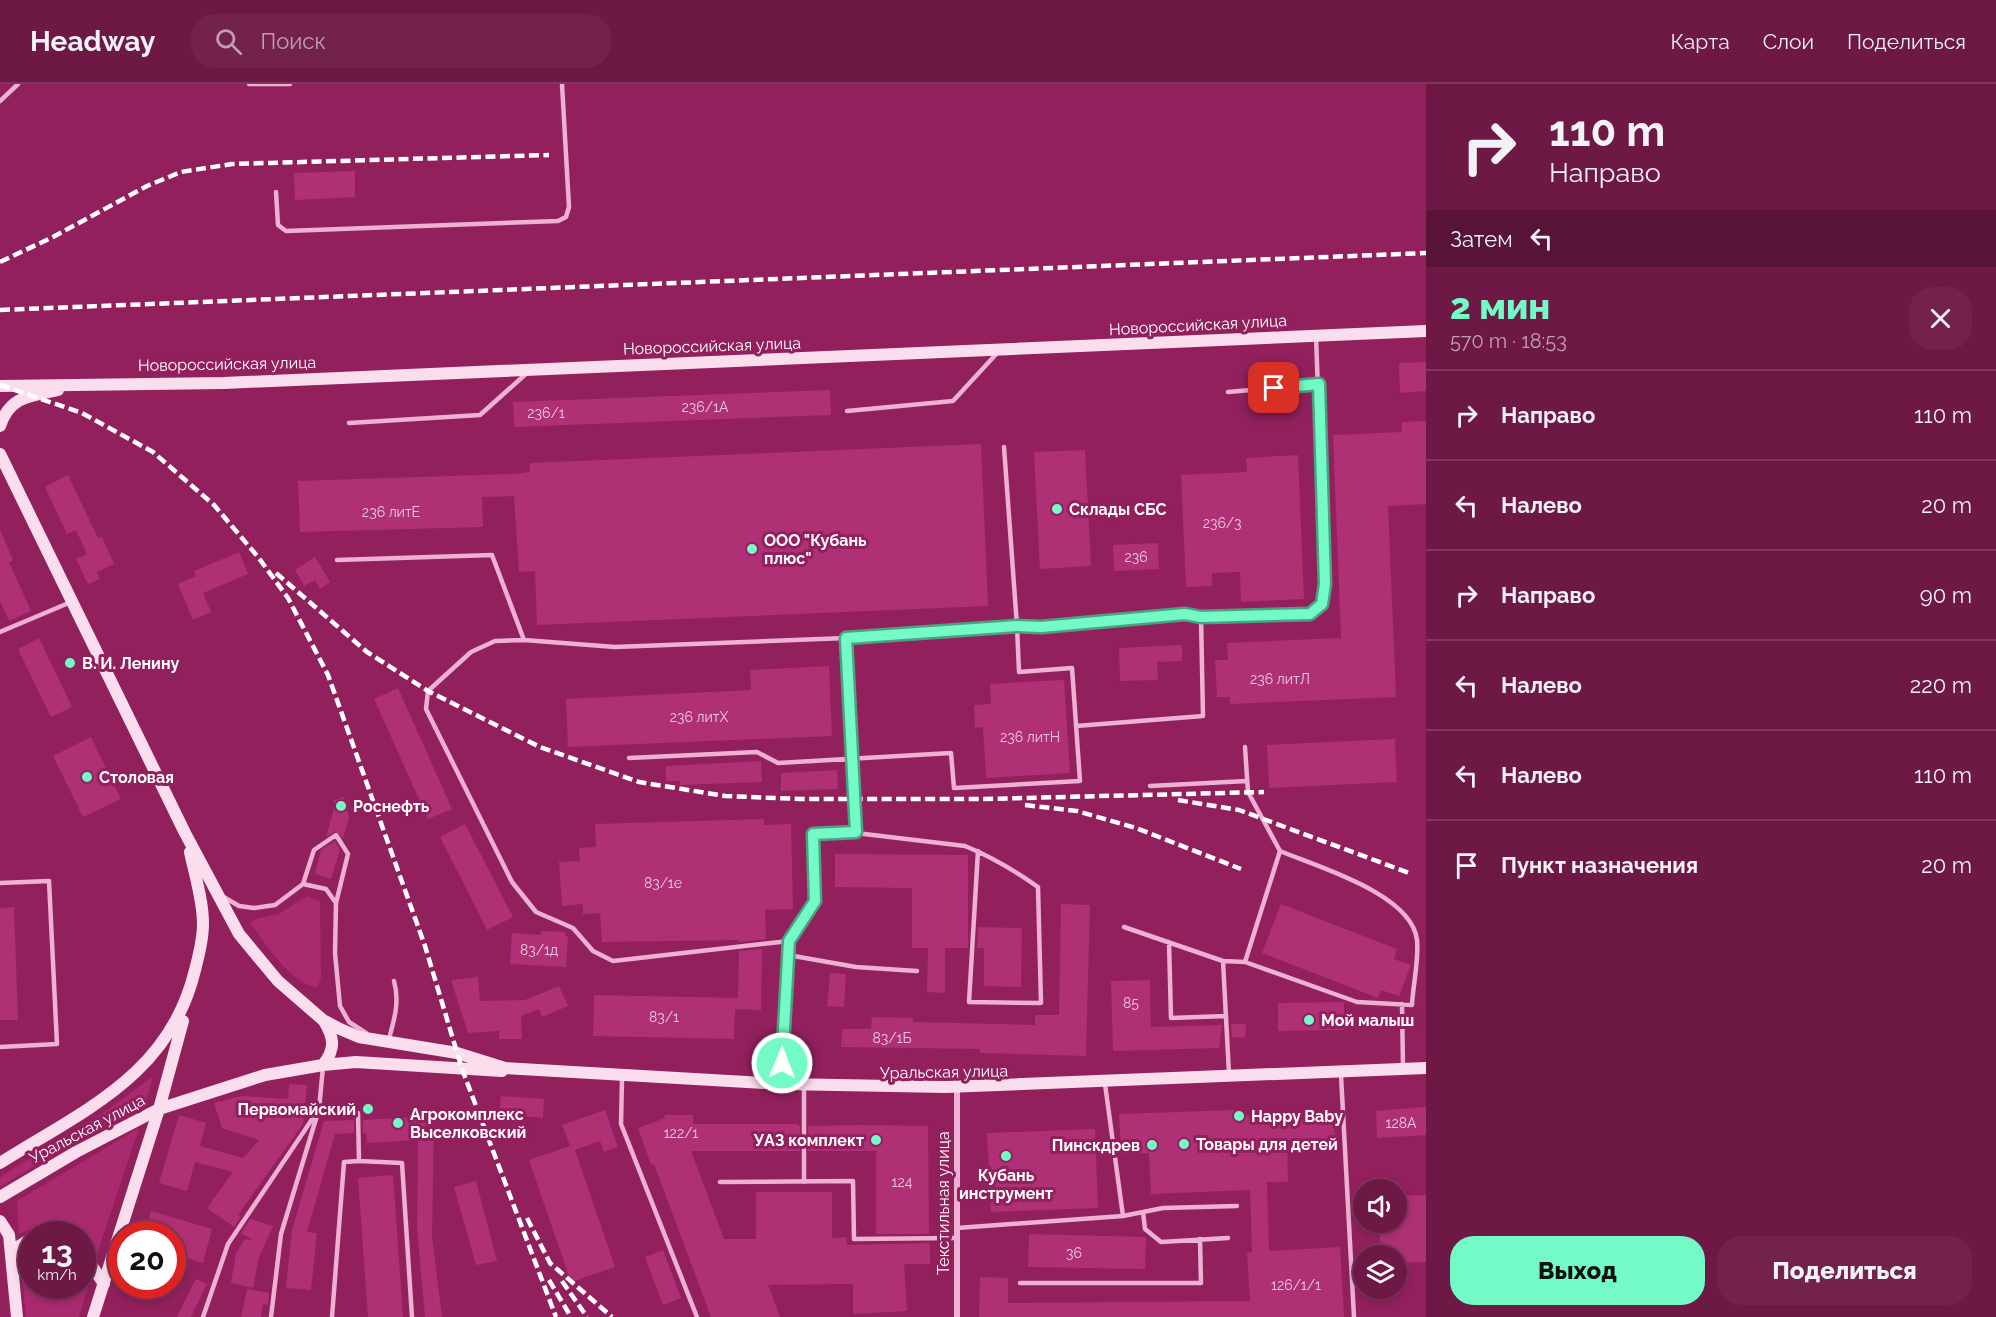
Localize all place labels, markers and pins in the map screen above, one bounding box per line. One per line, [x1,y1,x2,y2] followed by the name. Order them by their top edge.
[1248,362,1299,413] pin
[1069,500,1167,519] place label: Склады СБС
[1050,502,1064,516] marker: Склады СБС
[764,531,867,568] place label: ООО "Кубань плюс"
[745,542,759,556] marker: ООО "Кубань плюс"
[82,654,179,673] place label: В. И. Ленину
[63,656,77,670] marker: В. И. Ленину
[99,768,174,787] place label: Столовая
[80,770,94,784] marker: Столовая
[353,797,430,816] place label: Роснефть
[334,799,348,813] marker: Роснефть
[1321,1011,1414,1030] place label: Мой малыш
[1302,1013,1316,1027] marker: Мой малыш
[237,1100,356,1119] place label: Первомайский
[361,1102,375,1116] marker: Первомайский
[410,1105,526,1142] place label: Агрокомплекс Выселковский
[1251,1107,1343,1126] place label: Happy Baby
[1232,1109,1246,1123] marker: Happy Baby
[391,1116,405,1130] marker: Агрокомплекс Выселковский
[753,1131,864,1150] place label: УАЗ комплект
[869,1133,883,1147] marker: УАЗ комплект
[1196,1135,1338,1154] place label: Товары для детей
[1052,1136,1140,1155] place label: Пинскдрев
[1177,1137,1191,1151] marker: Товары для детей
[1145,1138,1159,1152] marker: Пинскдрев
[999,1149,1013,1163] marker: Кубань инструмент
[959,1166,1053,1203] place label: Кубань инструмент

